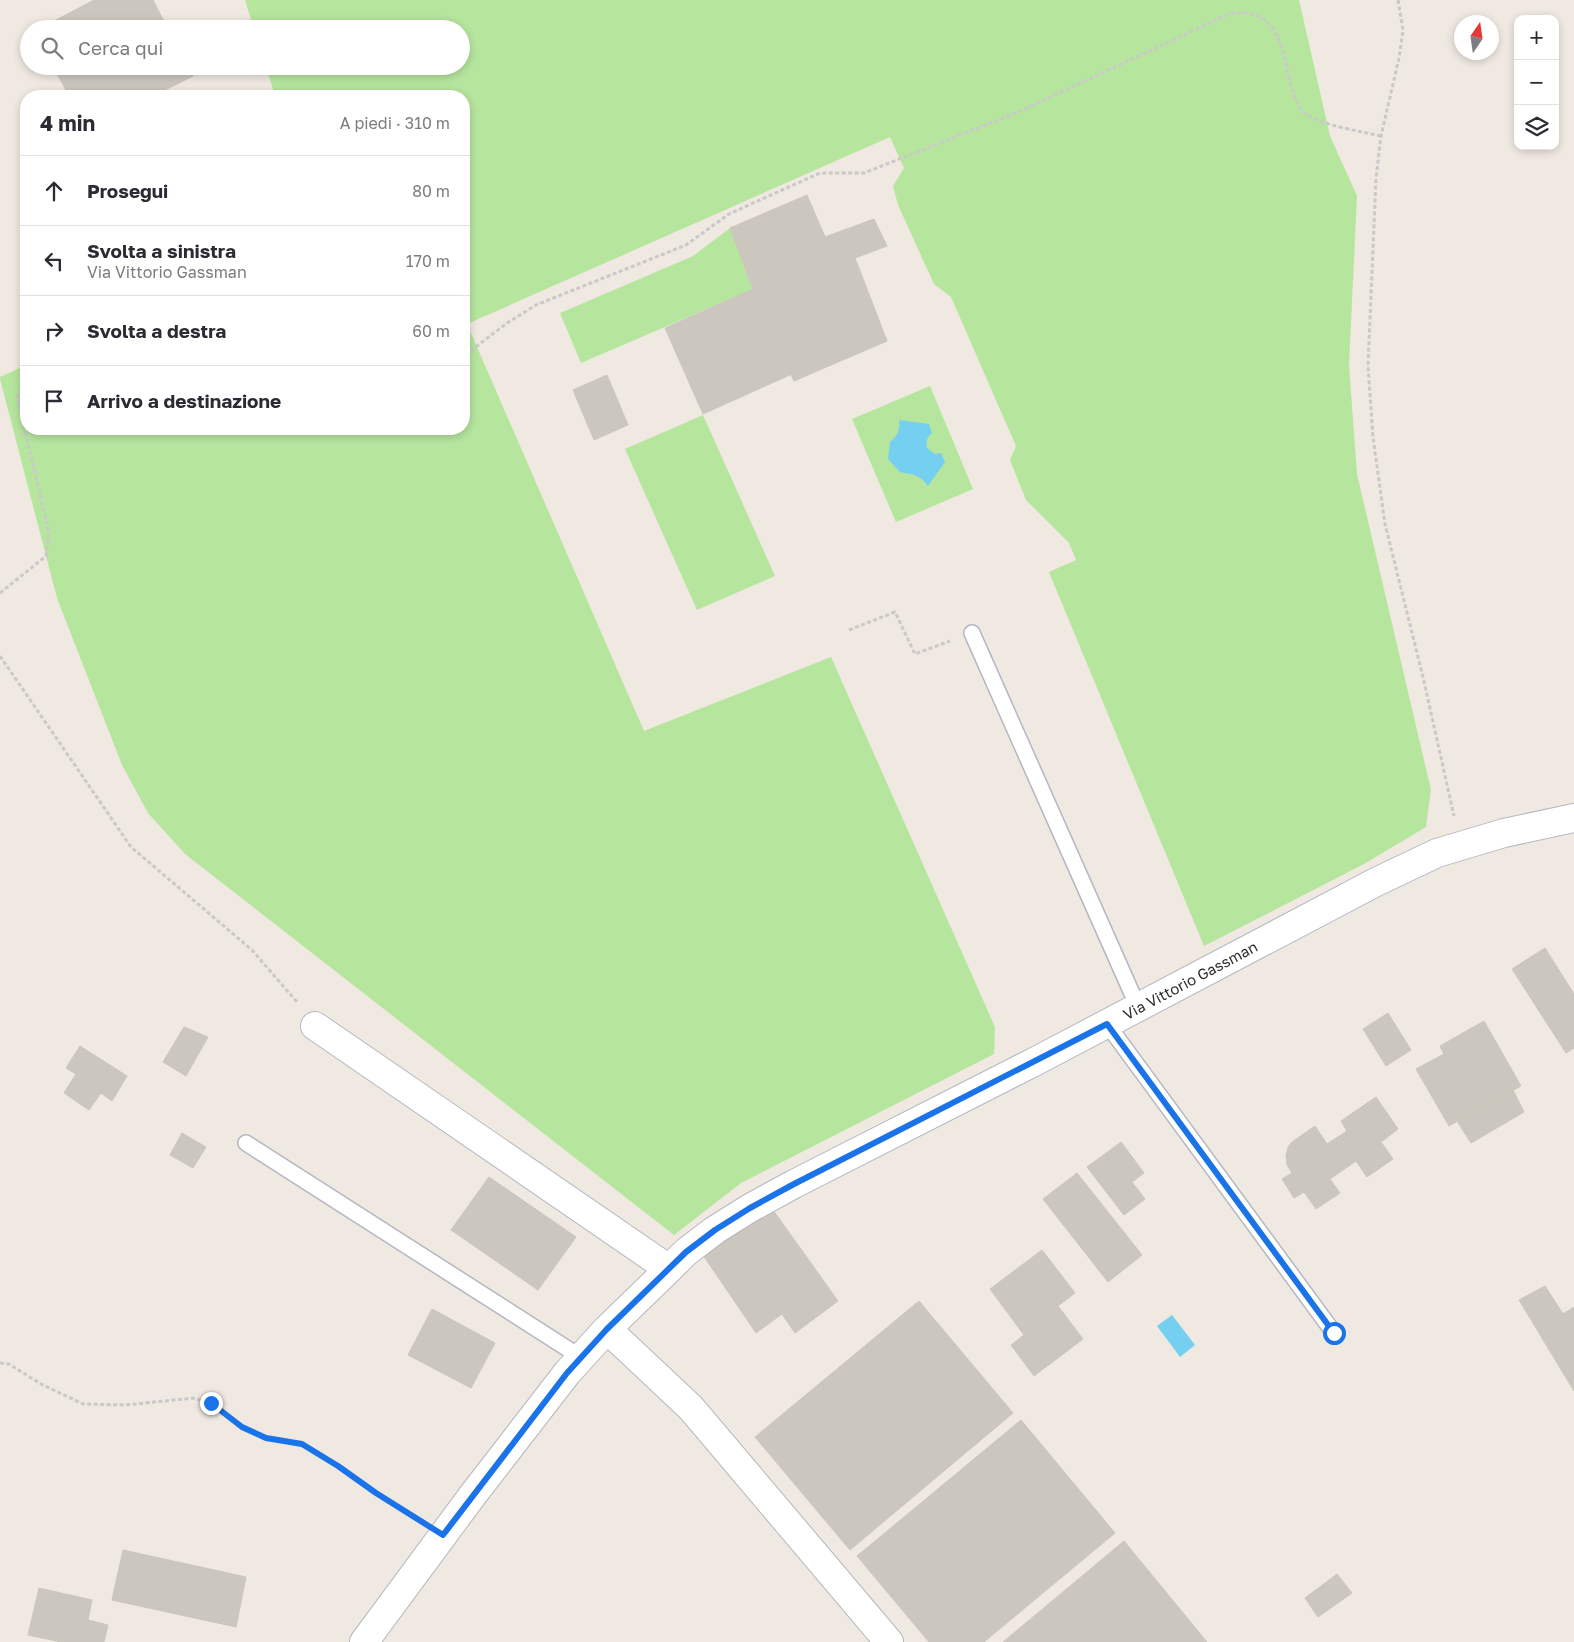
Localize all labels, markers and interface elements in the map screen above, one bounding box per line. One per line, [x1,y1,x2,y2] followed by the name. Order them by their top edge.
[1454,15,1499,60] north arrow
[1514,15,1559,150] map controls
[1514,15,1559,60] button: +
[20,20,470,75] search box
[38,34,66,62] icon: search
[78,36,163,59] text: Cerca qui
[1514,60,1559,105] button: −
[1514,105,1559,150] button: layers
[40,110,95,136] text: 4 min
[340,113,450,133] text: A piedi · 310 m
[40,177,68,205] icon: ahead
[87,179,168,202] text: Prosegui
[412,181,450,201] text: 80 m
[87,239,236,262] text: Svolta a sinistra
[40,247,68,275] icon: left
[406,251,450,271] text: 170 m
[87,262,247,282] text: Via Vittorio Gassman
[40,317,68,345] icon: right
[87,319,226,342] text: Svolta a destra
[412,321,450,341] text: 60 m
[40,387,68,415] icon: arrive
[87,389,281,412] text: Arrivo a destinazione
[1120,937,1260,1023] street label: Via Vittorio Gassman
[1323,1322,1346,1345] route start
[200,1392,223,1415] route end

